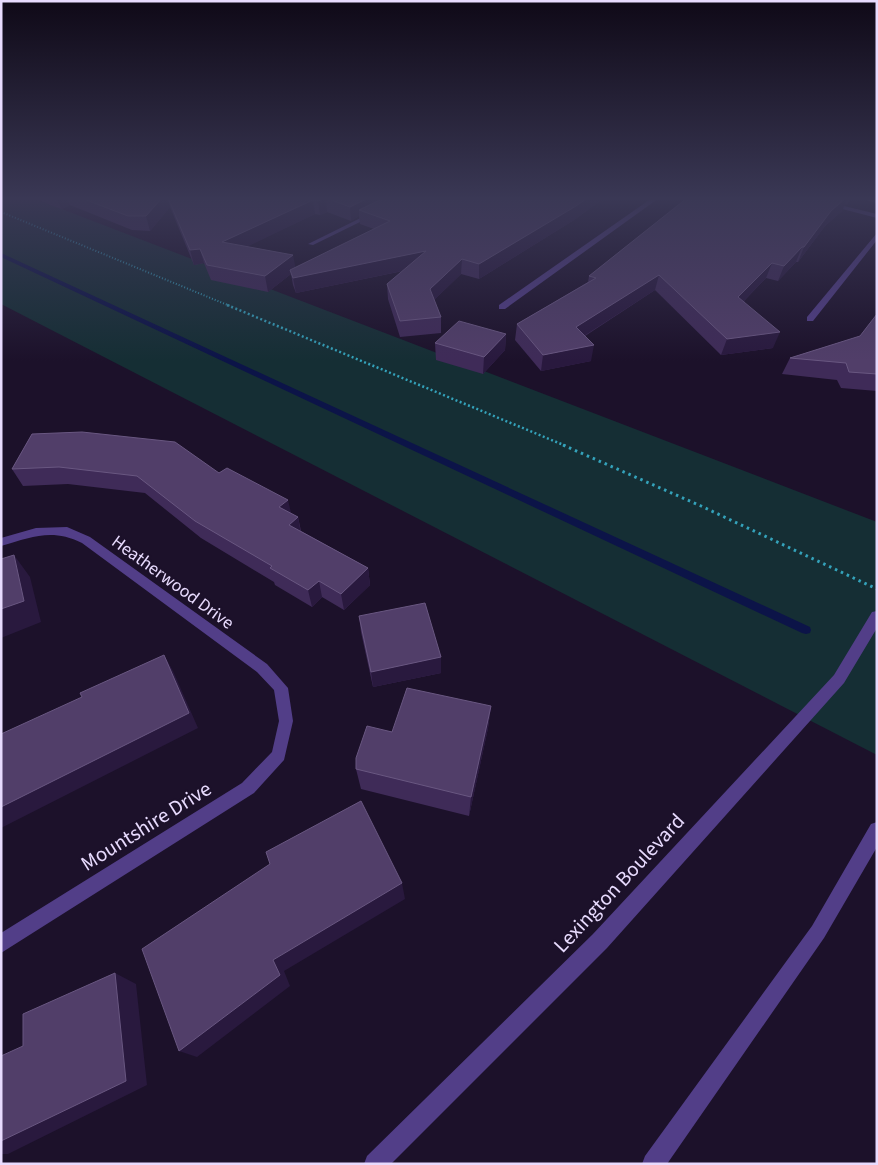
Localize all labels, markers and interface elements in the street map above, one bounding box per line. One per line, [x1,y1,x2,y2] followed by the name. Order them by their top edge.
[106,529,239,635] street label: Heatherwood Drive
[75,774,217,878] street label: Mountshire Drive
[547,807,691,959] street label: Lexington Boulevard

